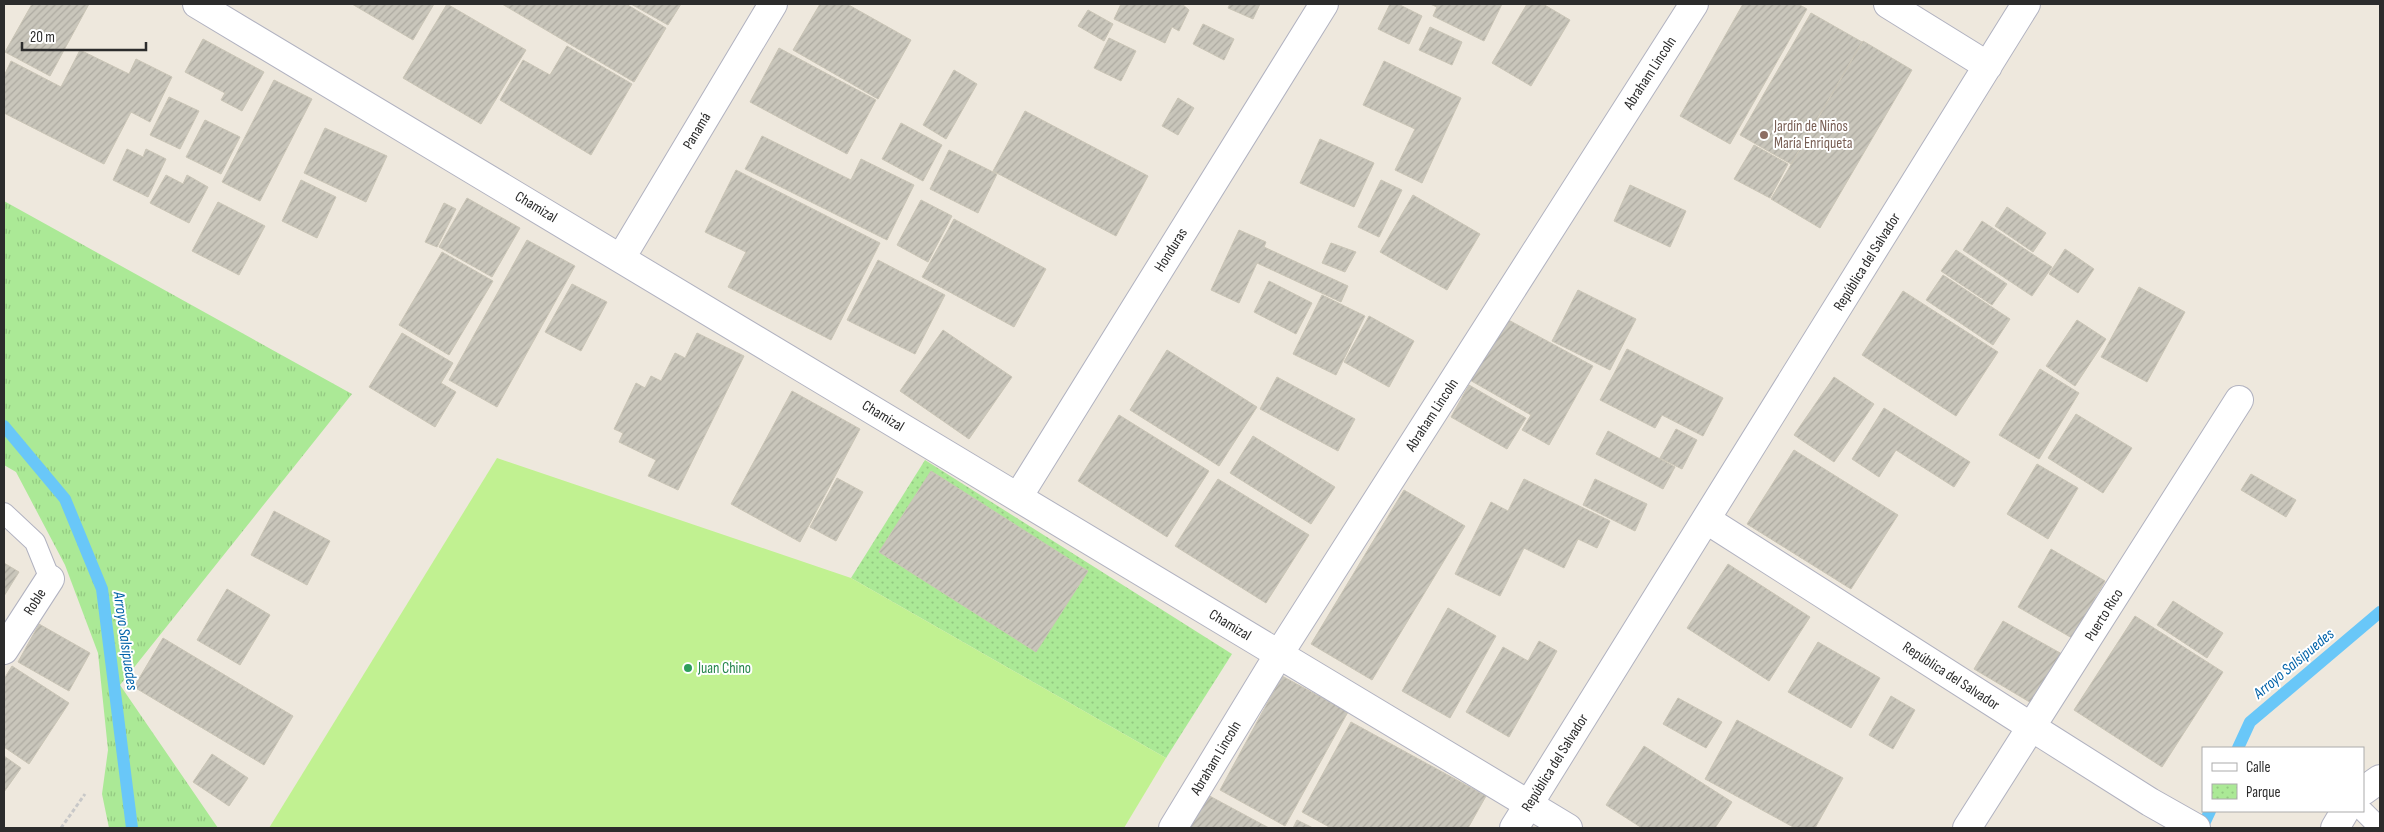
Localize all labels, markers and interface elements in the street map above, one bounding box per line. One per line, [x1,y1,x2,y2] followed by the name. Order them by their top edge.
[22,20,146,52] scale bar
[30,28,55,47] text: 20 m
[1619,33,1681,114] street label: Abraham Lincoln
[679,109,715,153] street label: Panamá
[1773,117,1853,153] place label: Jardín de Niños María Enriqueta
[1758,129,1770,141] marker: Jardín de Niños María Enriqueta
[511,187,561,227] street label: Chamizal
[1829,209,1905,314] street label: República del Salvador
[1150,225,1192,275] street label: Honduras
[1401,375,1463,456] street label: Abraham Lincoln
[858,396,908,436] street label: Chamizal
[19,585,51,619] street label: Roble
[2081,585,2127,645] street label: Puerto Rico
[109,590,141,692] water label: Arroyo Salsipuedes
[1205,605,1255,645] street label: Chamizal
[2249,625,2338,704] water label: Arroyo Salsipuedes
[1899,638,2004,715] street label: República del Salvador
[697,659,751,678] place label: Juan Chino
[682,662,694,674] marker: Juan Chino
[1517,710,1593,815] street label: República del Salvador
[1186,718,1246,799] street label: Abraham Lincoln
[2202,747,2364,812] legend
[2246,758,2270,777] text: Calle
[2246,783,2281,802] text: Parque

